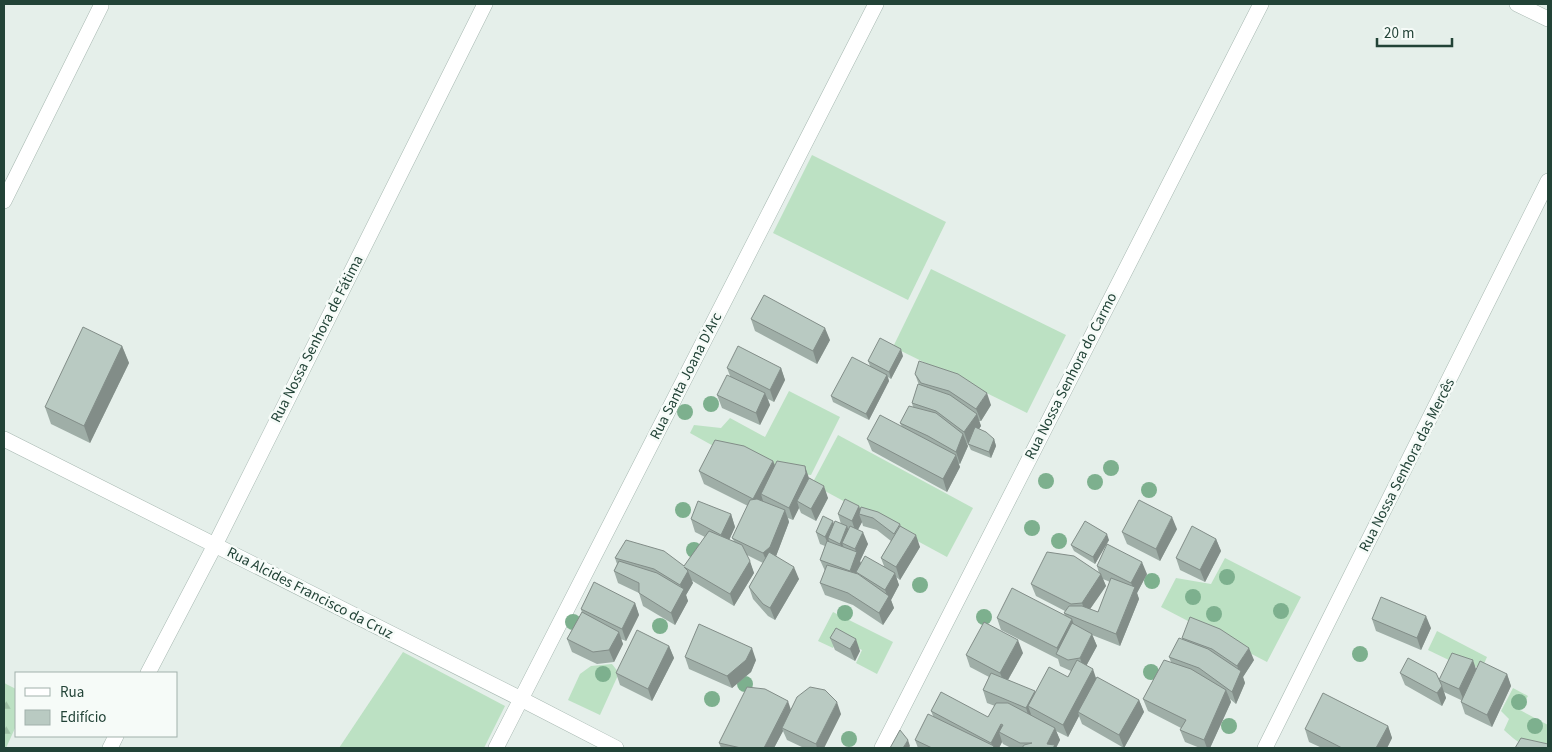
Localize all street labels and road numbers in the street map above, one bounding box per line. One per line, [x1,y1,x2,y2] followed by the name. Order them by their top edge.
[266,252,368,426] street label: Rua Nossa Senhora de Fátima
[1020,289,1122,463] street label: Rua Nossa Senhora do Carmo
[645,309,727,443] street label: Rua Santa Joana D'Arc
[1354,375,1460,555] street label: Rua Nossa Senhora das Mercês
[223,542,397,644] street label: Rua Alcides Francisco da Cruz

